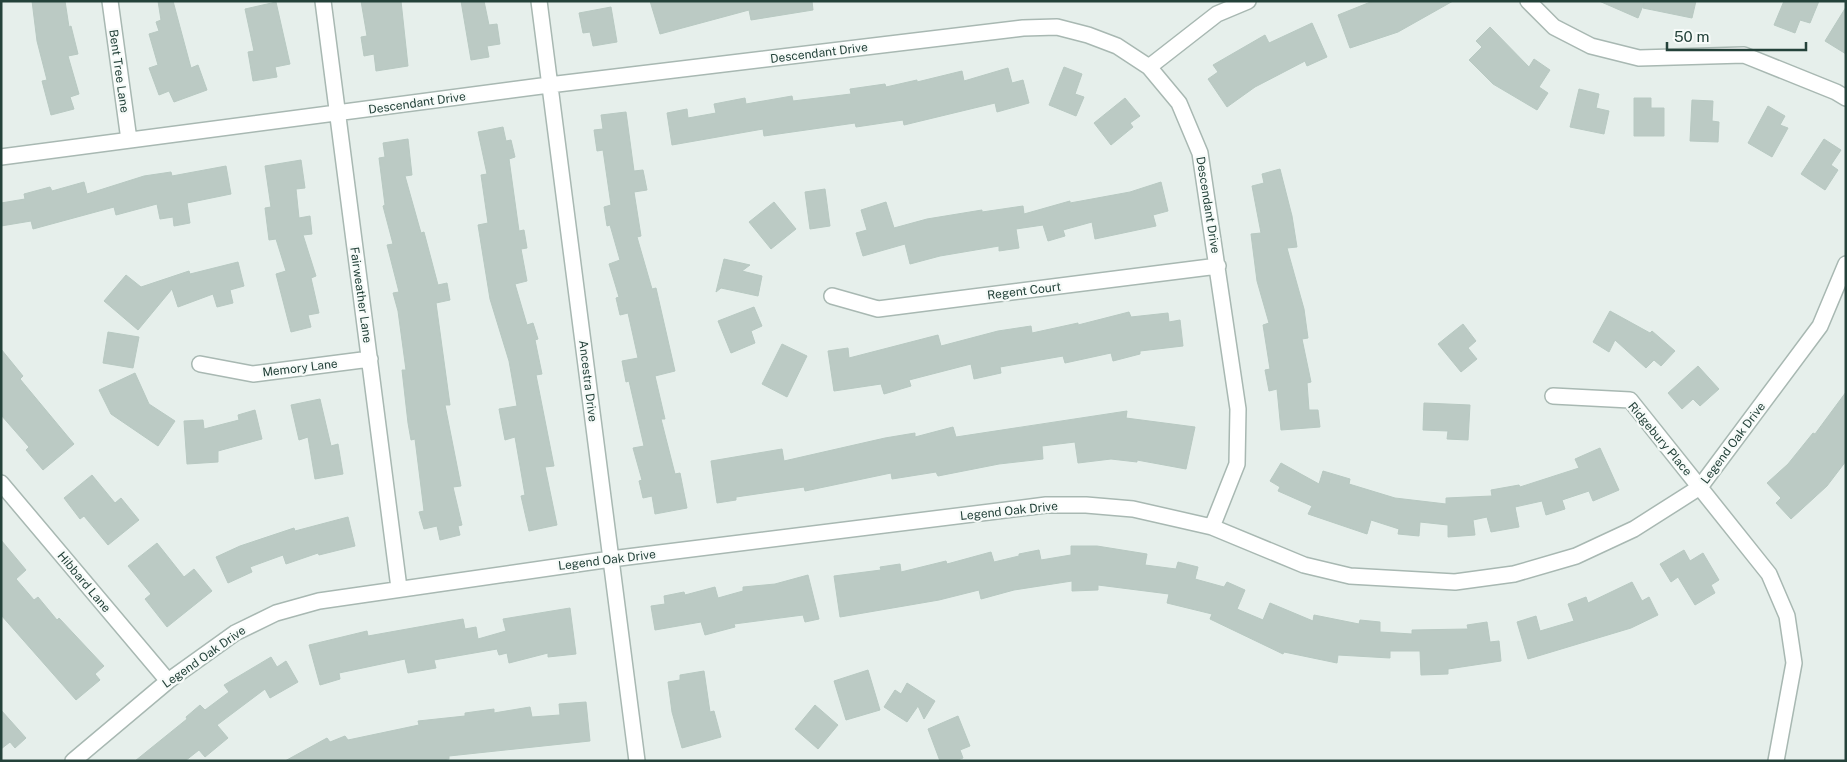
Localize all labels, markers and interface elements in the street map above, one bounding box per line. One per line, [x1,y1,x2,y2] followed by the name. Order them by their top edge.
[1667,20,1806,52] scale bar
[106,28,132,114] street label: Bent Tree Lane
[1674,28,1709,45] text: 50 m
[769,40,869,66] street label: Descendant Drive
[367,89,467,117] street label: Descendant Drive
[1193,155,1223,255] street label: Descendant Drive
[347,246,375,344] street label: Fairweather Lane
[986,279,1062,302] street label: Regent Court
[576,339,600,423] street label: Ancestra Drive
[262,356,339,380] street label: Memory Lane
[1625,399,1695,479] street label: Ridgebury Place
[1698,399,1768,486] street label: Legend Oak Drive
[959,499,1059,523] street label: Legend Oak Drive
[557,547,657,573] street label: Legend Oak Drive
[55,549,114,615] street label: Hibbard Lane
[160,623,248,691] street label: Legend Oak Drive

